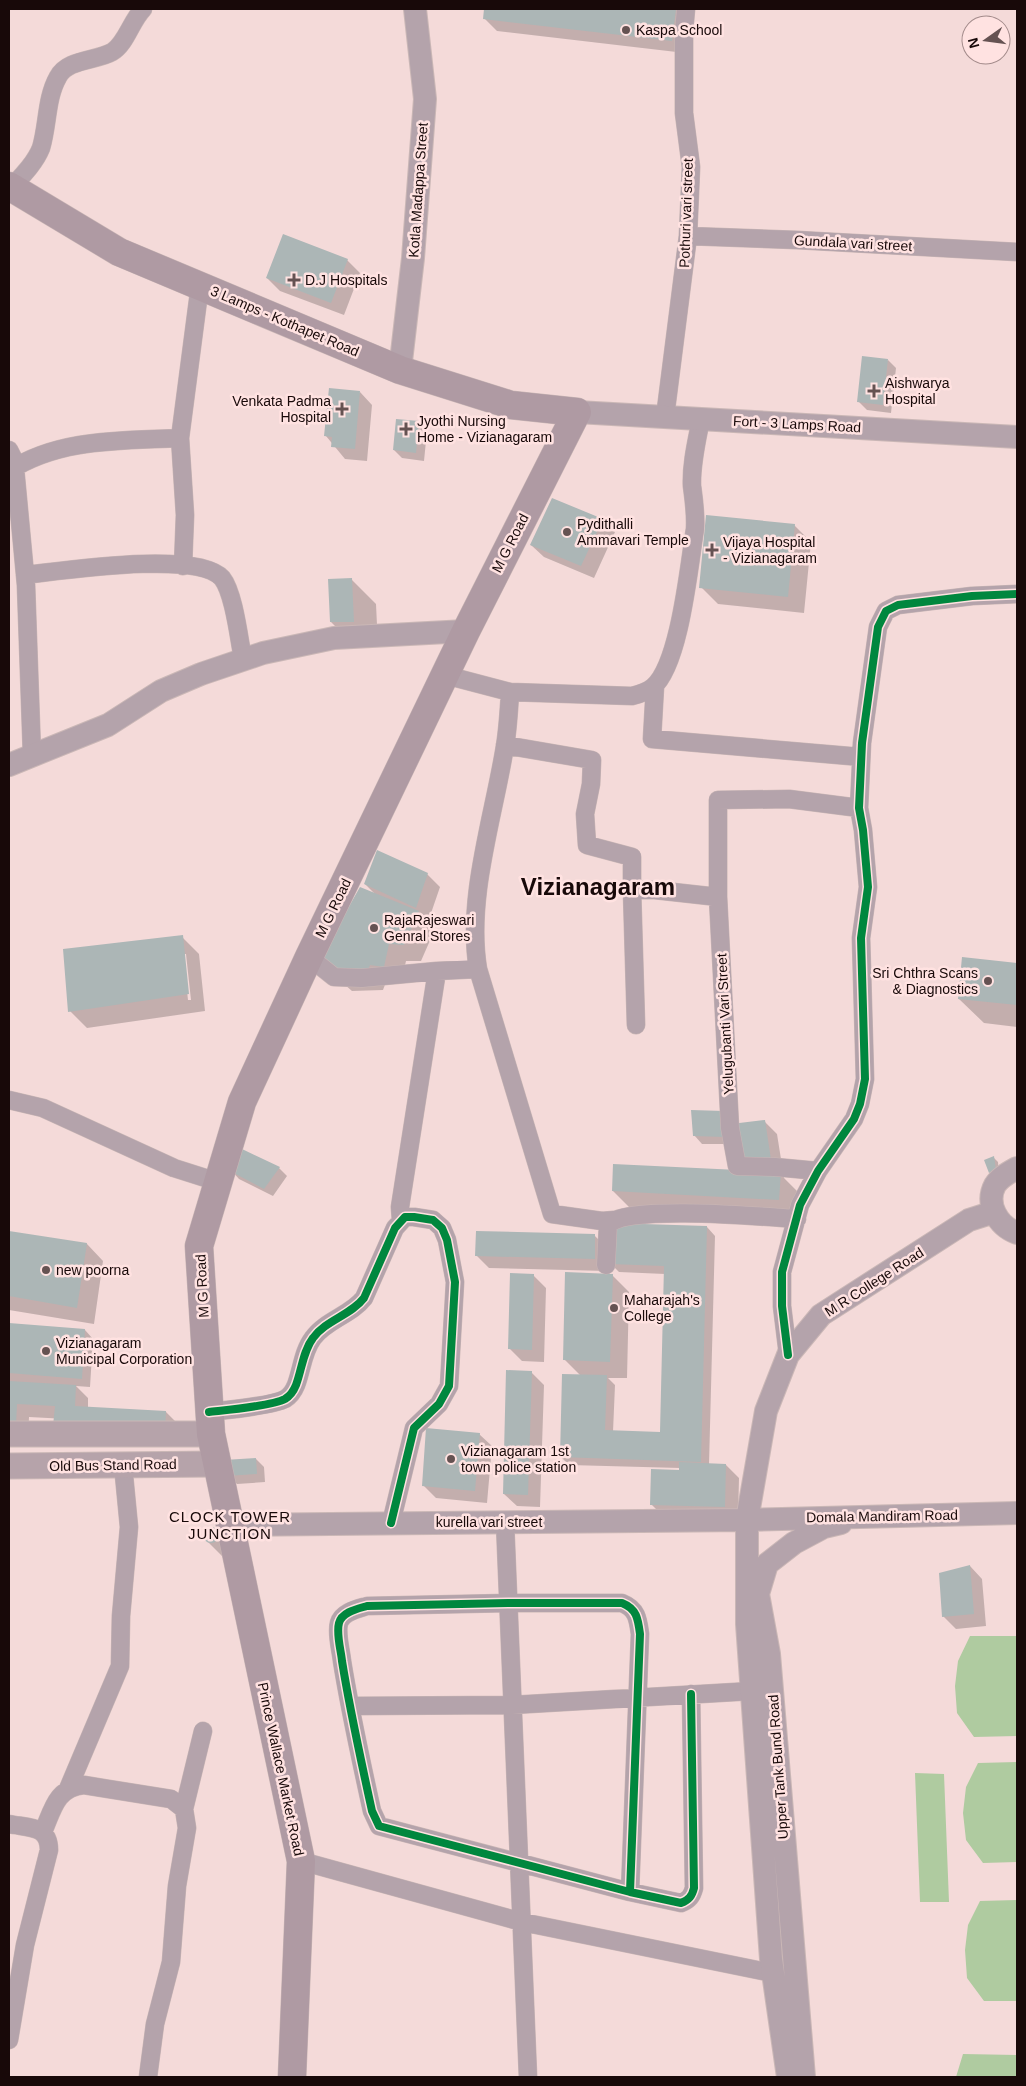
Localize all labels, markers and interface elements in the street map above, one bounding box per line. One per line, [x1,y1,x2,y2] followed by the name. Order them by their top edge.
[961,15,1011,65] north arrow
[636,22,722,38] place label: Kaspa School
[620,24,632,36] marker: Kaspa School
[964,36,982,50] text: N
[405,122,431,258] street label: Kotla Madappa Street
[676,158,696,268] street label: Pothuri vari street
[794,232,913,254] street label: Gundala vari street
[305,272,387,288] place label: D.J Hospitals
[287,273,301,287] marker: D.J Hospitals
[208,282,362,360] street label: 3 Lamps - Kothapet Road
[885,375,950,407] place label: Aishwarya Hospital
[867,384,881,398] marker: Aishwarya Hospital
[232,393,331,425] place label: Venkata Padma Hospital
[335,402,349,416] marker: Venkata Padma Hospital
[417,413,552,445] place label: Jyothi Nursing Home - Vizianagaram
[732,413,862,435] street label: Fort - 3 Lamps Road
[399,422,413,436] marker: Jyothi Nursing Home - Vizianagaram
[488,511,532,575] street label: M G Road
[577,516,689,548] place label: Pydithalli Ammavari Temple
[561,526,573,538] marker: Pydithalli Ammavari Temple
[723,534,817,566] place label: Vijaya Hospital - Vizianagaram
[705,543,719,557] marker: Vijaya Hospital - Vizianagaram
[521,873,675,900] district label: Vizianagaram
[312,876,354,940] street label: M G Road
[384,912,474,944] place label: RajaRajeswari Genral Stores
[368,922,380,934] marker: RajaRajeswari Genral Stores
[713,953,737,1095] street label: Yelugubanti Vari Street
[872,965,978,997] place label: Sri Chthra Scans & Diagnostics
[982,975,994,987] marker: Sri Chthra Scans & Diagnostics
[822,1244,926,1320] street label: M R College Road
[192,1254,212,1318] street label: M G Road
[56,1262,129,1278] place label: new poorna
[40,1264,52,1276] marker: new poorna
[624,1292,700,1324] place label: Maharajah's College
[608,1302,620,1314] marker: Maharajah's College
[56,1335,192,1367] place label: Vizianagaram Municipal Corporation
[40,1345,52,1357] marker: Vizianagaram Municipal Corporation
[461,1443,576,1475] place label: Vizianagaram 1st town police station
[445,1453,457,1465] marker: Vizianagaram 1st town police station
[49,1456,177,1474] street label: Old Bus Stand Road
[806,1507,958,1525] street label: Domala Mandiram Road
[169,1508,291,1542] district label: CLOCK TOWER JUNCTION
[436,1514,542,1530] street label: kurella vari street
[255,1681,307,1857] street label: Prince Wallace Market Road
[765,1694,791,1840] street label: Upper Tank Bund Road

